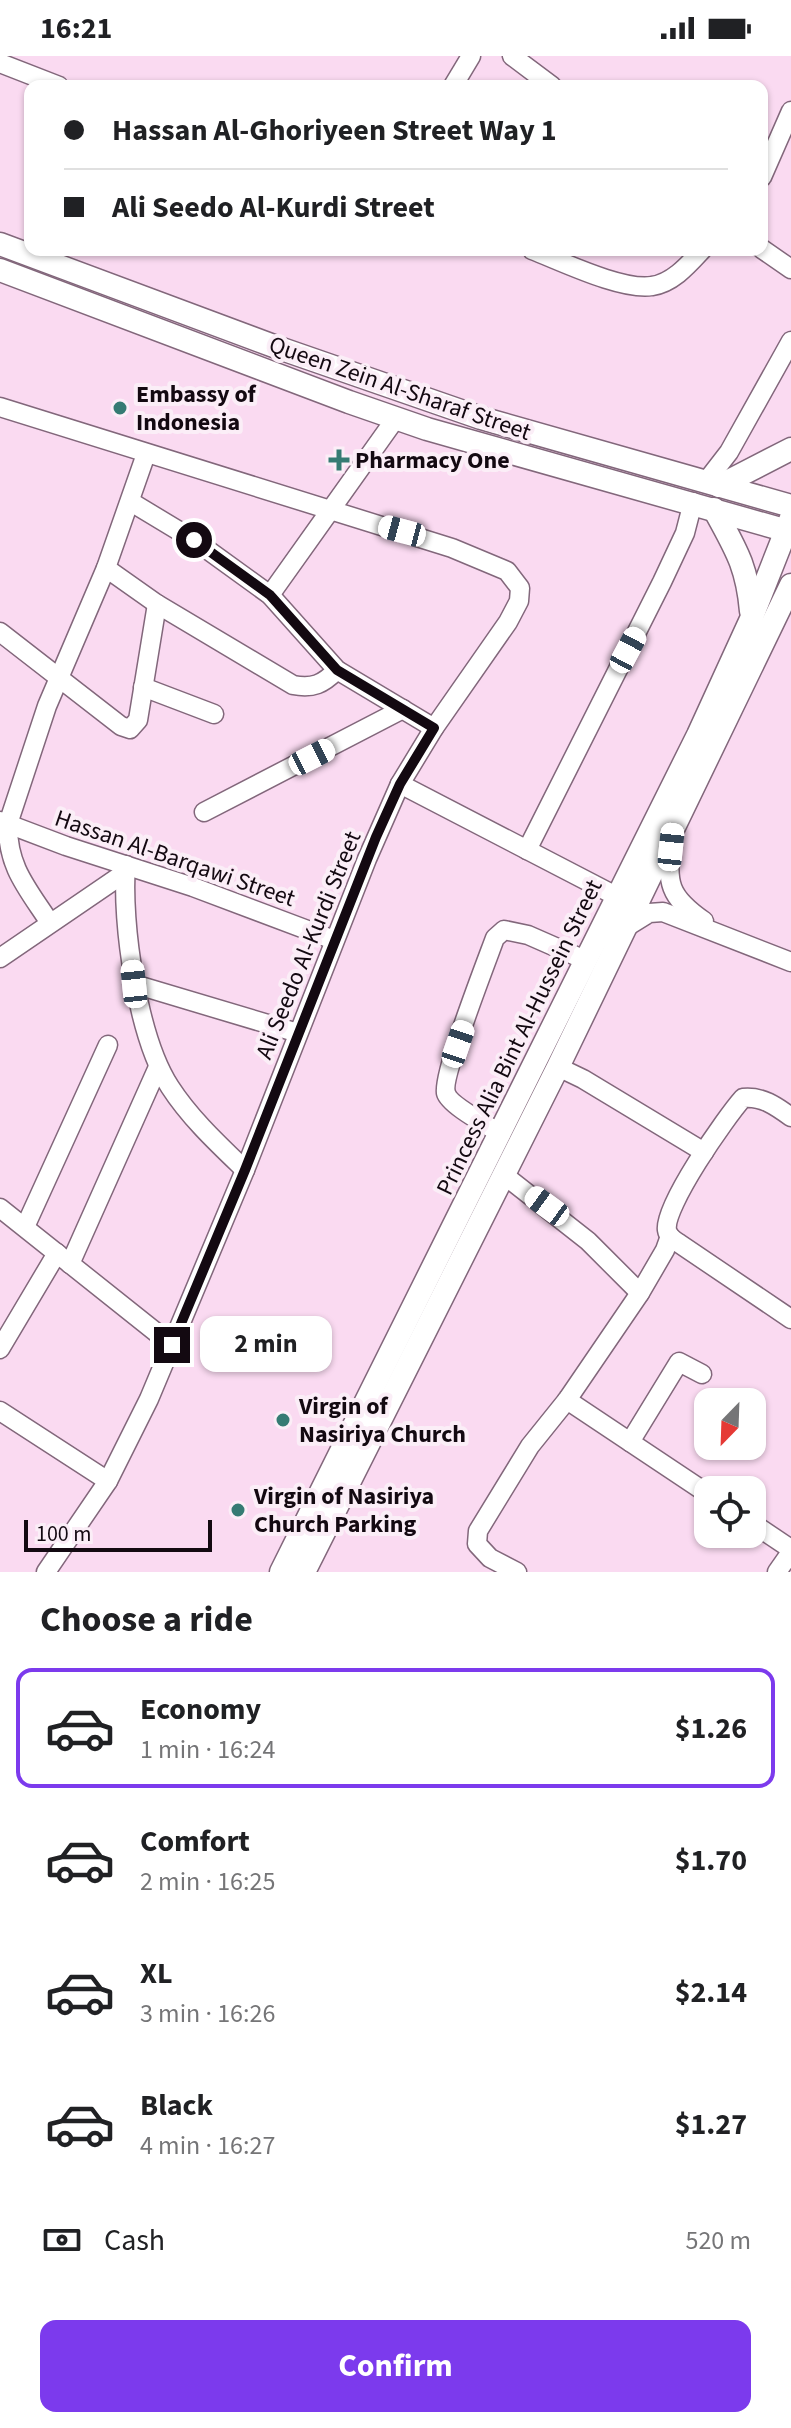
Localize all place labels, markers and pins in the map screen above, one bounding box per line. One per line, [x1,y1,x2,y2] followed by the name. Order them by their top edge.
[136,377,257,440] place label: Embassy of Indonesia
[111,399,129,417] marker: Embassy of Indonesia
[355,443,510,478] place label: Pharmacy One
[330,451,348,469] marker: Pharmacy One
[298,1389,466,1452] place label: Virgin of Nasiriya Church
[274,1411,292,1429] marker: Virgin of Nasiriya Church
[253,1479,434,1542] place label: Virgin of Nasiriya Church Parking
[229,1501,247,1519] marker: Virgin of Nasiriya Church Parking

